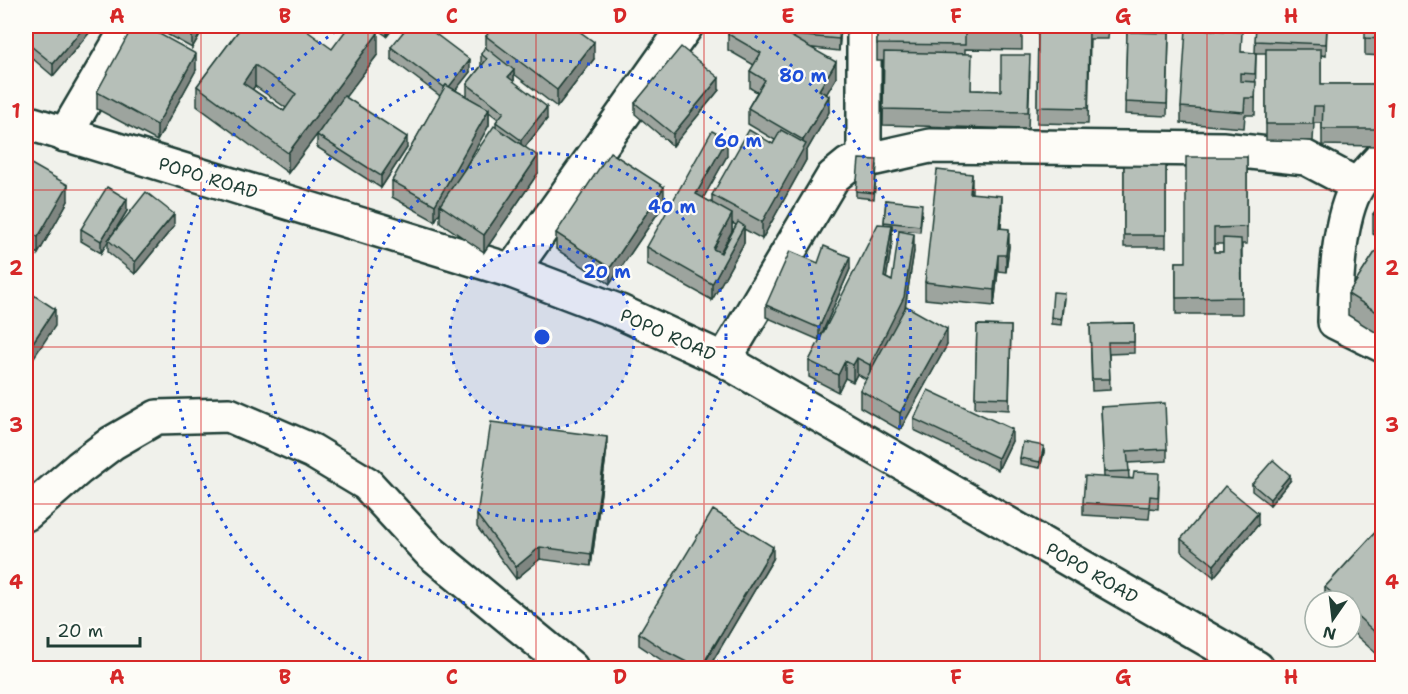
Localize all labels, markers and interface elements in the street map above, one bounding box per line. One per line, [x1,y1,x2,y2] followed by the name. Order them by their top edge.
[109,3,125,29] text: A
[279,3,291,29] text: B
[446,3,458,29] text: C
[613,3,627,29] text: D
[781,3,795,29] text: E
[950,3,962,29] text: F
[1115,3,1131,29] text: G
[1284,3,1298,29] text: H
[779,64,827,88] text: 80 m
[11,98,21,124] text: 1
[1387,98,1397,124] text: 1
[714,129,762,153] text: 60 m
[155,152,261,205] street label: POPO ROAD
[648,195,696,219] text: 40 m
[9,255,23,281] text: 2
[1385,255,1399,281] text: 2
[583,260,631,284] text: 20 m
[616,303,720,367] street label: POPO ROAD
[532,327,552,347] centre of rings
[9,412,23,438] text: 3
[1385,412,1399,438] text: 3
[1042,537,1143,609] street label: POPO ROAD
[9,569,23,595] text: 4
[1385,569,1399,595] text: 4
[1303,589,1363,649] north arrow
[48,610,140,648] scale bar
[57,619,103,643] text: 20 m
[1321,621,1338,645] text: N
[109,664,125,690] text: A
[279,664,291,690] text: B
[446,664,458,690] text: C
[613,664,627,690] text: D
[781,664,795,690] text: E
[950,664,962,690] text: F
[1115,664,1131,690] text: G
[1284,664,1298,690] text: H

